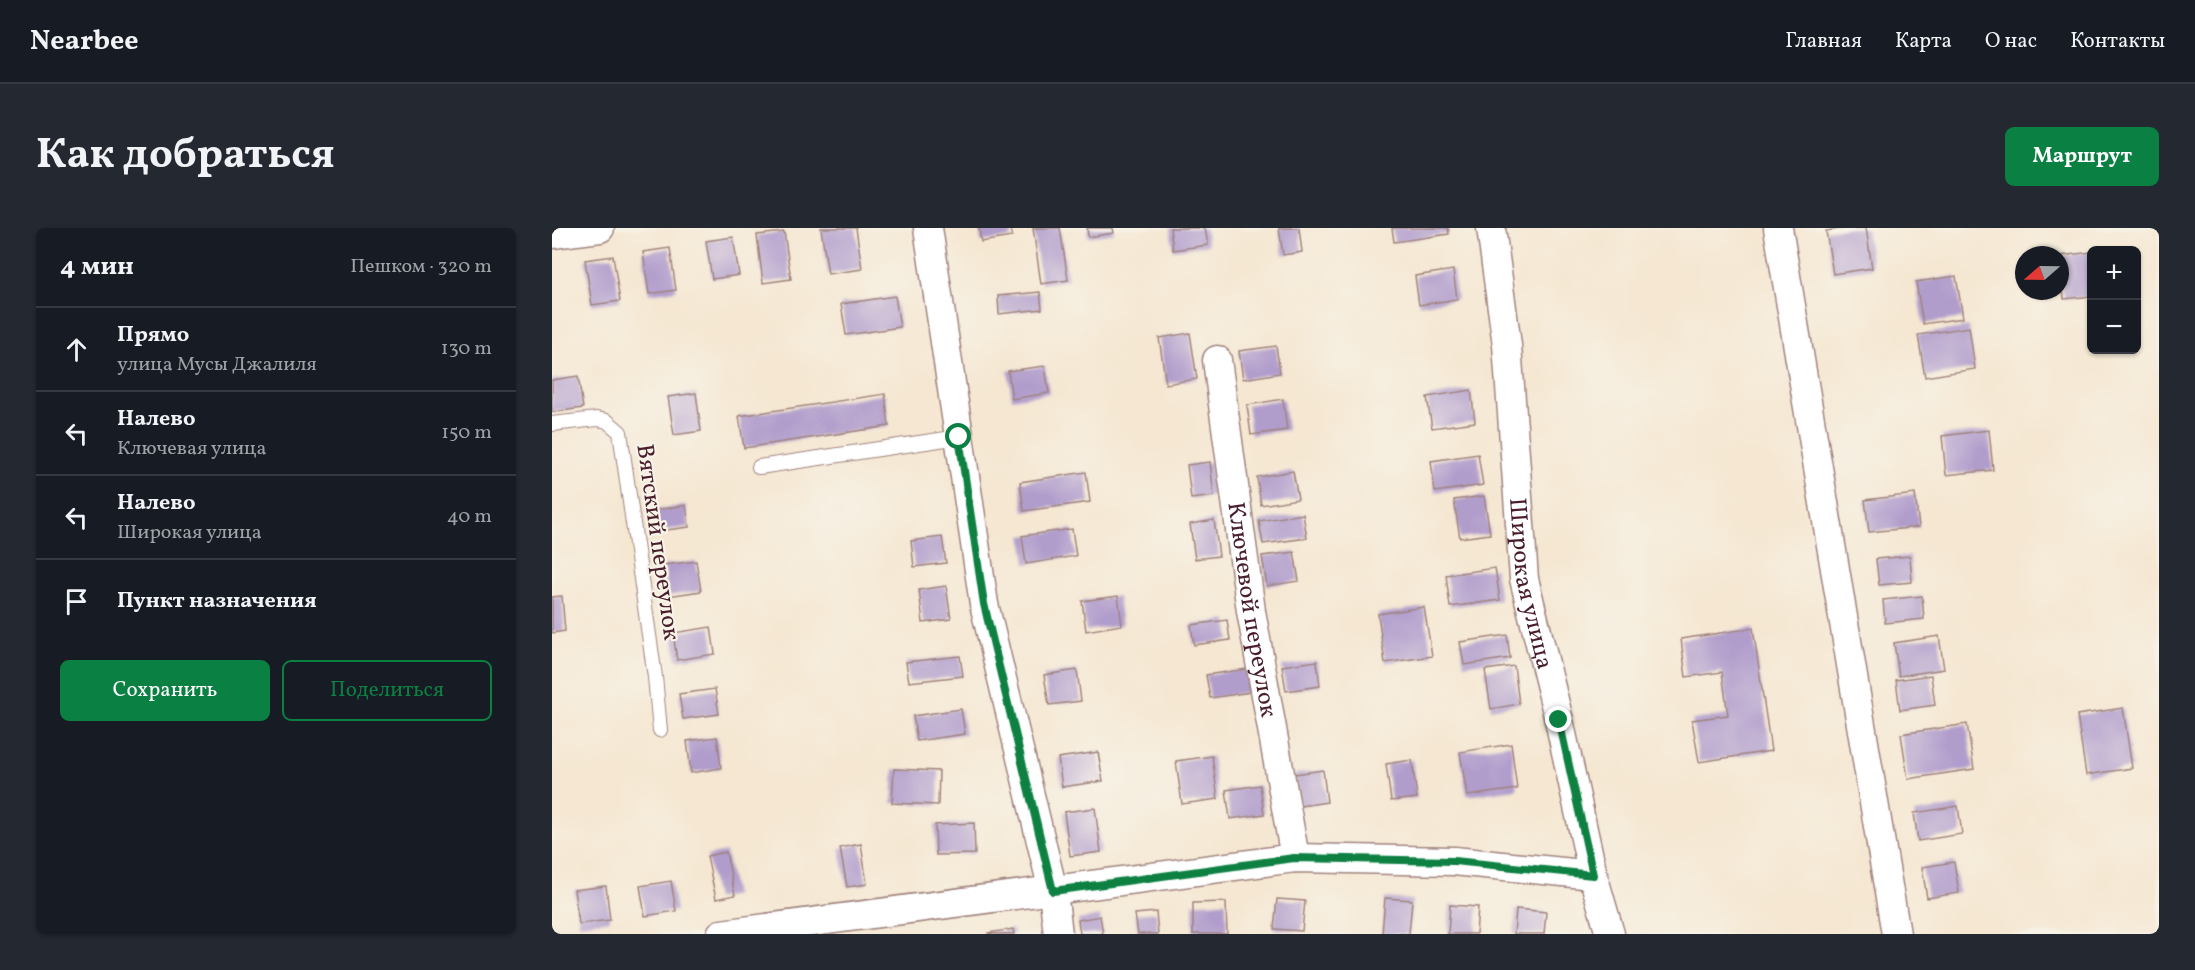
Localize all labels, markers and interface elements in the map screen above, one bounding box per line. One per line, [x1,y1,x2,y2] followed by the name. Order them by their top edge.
[30,22,139,61] text: Nearbee
[1785,27,1862,56] text: Главная
[1895,27,1952,56] text: Карта
[1985,27,2037,56] text: О нас
[2070,27,2165,56] text: Контакты
[36,127,335,186] text: Как добраться
[2005,127,2159,186] button: Маршрут
[2015,246,2069,300] north arrow
[2087,246,2141,354] map controls
[2087,246,2141,300] button: +
[60,249,134,285] text: 4 мин
[350,253,492,281] text: Пешком · 320 m
[2087,300,2141,354] button: −
[117,320,189,351] text: Прямо
[60,333,93,366] icon: ahead
[441,335,492,363] text: 130 m
[117,351,317,379] text: улица Мусы Джалиля
[117,404,196,435] text: Налево
[60,417,93,450] icon: left
[441,419,492,447] text: 150 m
[945,423,971,449] route start
[117,435,266,463] text: Ключевая улица
[626,442,688,643] street label: Вятский переулок
[117,488,196,519] text: Налево
[1499,497,1561,673] street label: Широкая улица
[1217,500,1285,720] street label: Ключевой переулок
[60,501,93,534] icon: left
[447,503,492,531] text: 40 m
[117,519,262,547] text: Широкая улица
[60,585,93,618] icon: arrive
[117,586,317,617] text: Пункт назначения
[60,660,270,721] button: Сохранить
[282,660,492,721] button: Поделиться
[1545,706,1571,732] route end

